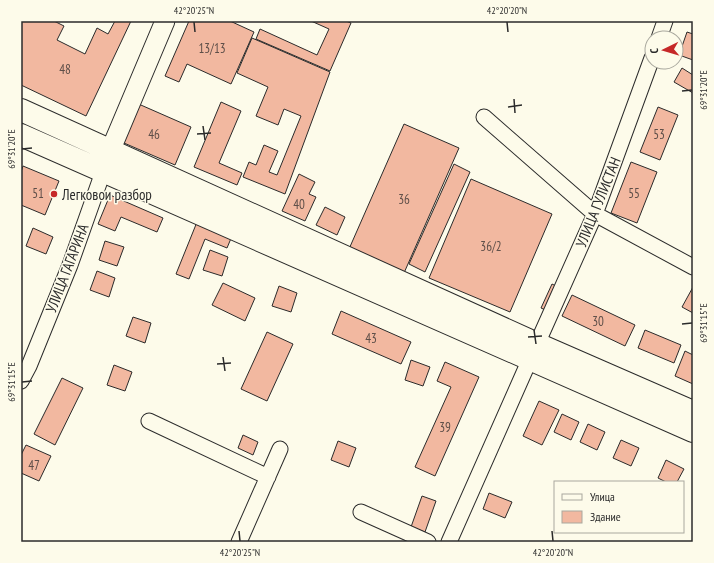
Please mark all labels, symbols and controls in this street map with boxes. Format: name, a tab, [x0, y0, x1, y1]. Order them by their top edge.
text: 42°20'25"N	[174, 4, 214, 17]
text: 42°20'20"N	[487, 4, 527, 17]
north arrow	[644, 30, 684, 70]
house number: 13/13	[198, 40, 226, 57]
text: С	[647, 48, 661, 54]
house number: 48	[59, 61, 71, 78]
text: 69°31'20"E	[697, 70, 710, 110]
house number: 46	[148, 126, 160, 143]
house number: 53	[653, 126, 665, 143]
text: 69°31'20"E	[5, 129, 18, 169]
street label: УЛИЦА ГУЛИСТАН	[571, 154, 625, 250]
house number: 51	[32, 185, 44, 202]
place label: Легковои разбор	[61, 185, 152, 204]
house number: 55	[628, 185, 640, 202]
marker: Легковои разбор	[49, 189, 59, 199]
house number: 36	[398, 191, 410, 208]
house number: 40	[293, 196, 305, 213]
street label: УЛИЦА ГАГАРИНА	[41, 220, 93, 315]
house number: 36/2	[480, 238, 502, 255]
text: 69°31'15"E	[697, 303, 710, 343]
house number: 30	[592, 313, 604, 330]
house number: 43	[365, 330, 377, 347]
text: 69°31'15"E	[5, 362, 18, 402]
house number: 39	[439, 419, 451, 436]
house number: 47	[28, 457, 40, 474]
legend	[554, 481, 684, 533]
text: Улица	[590, 489, 615, 504]
text: Здание	[590, 509, 621, 524]
text: 42°20'25"N	[220, 546, 260, 559]
text: 42°20'20"N	[533, 546, 573, 559]

